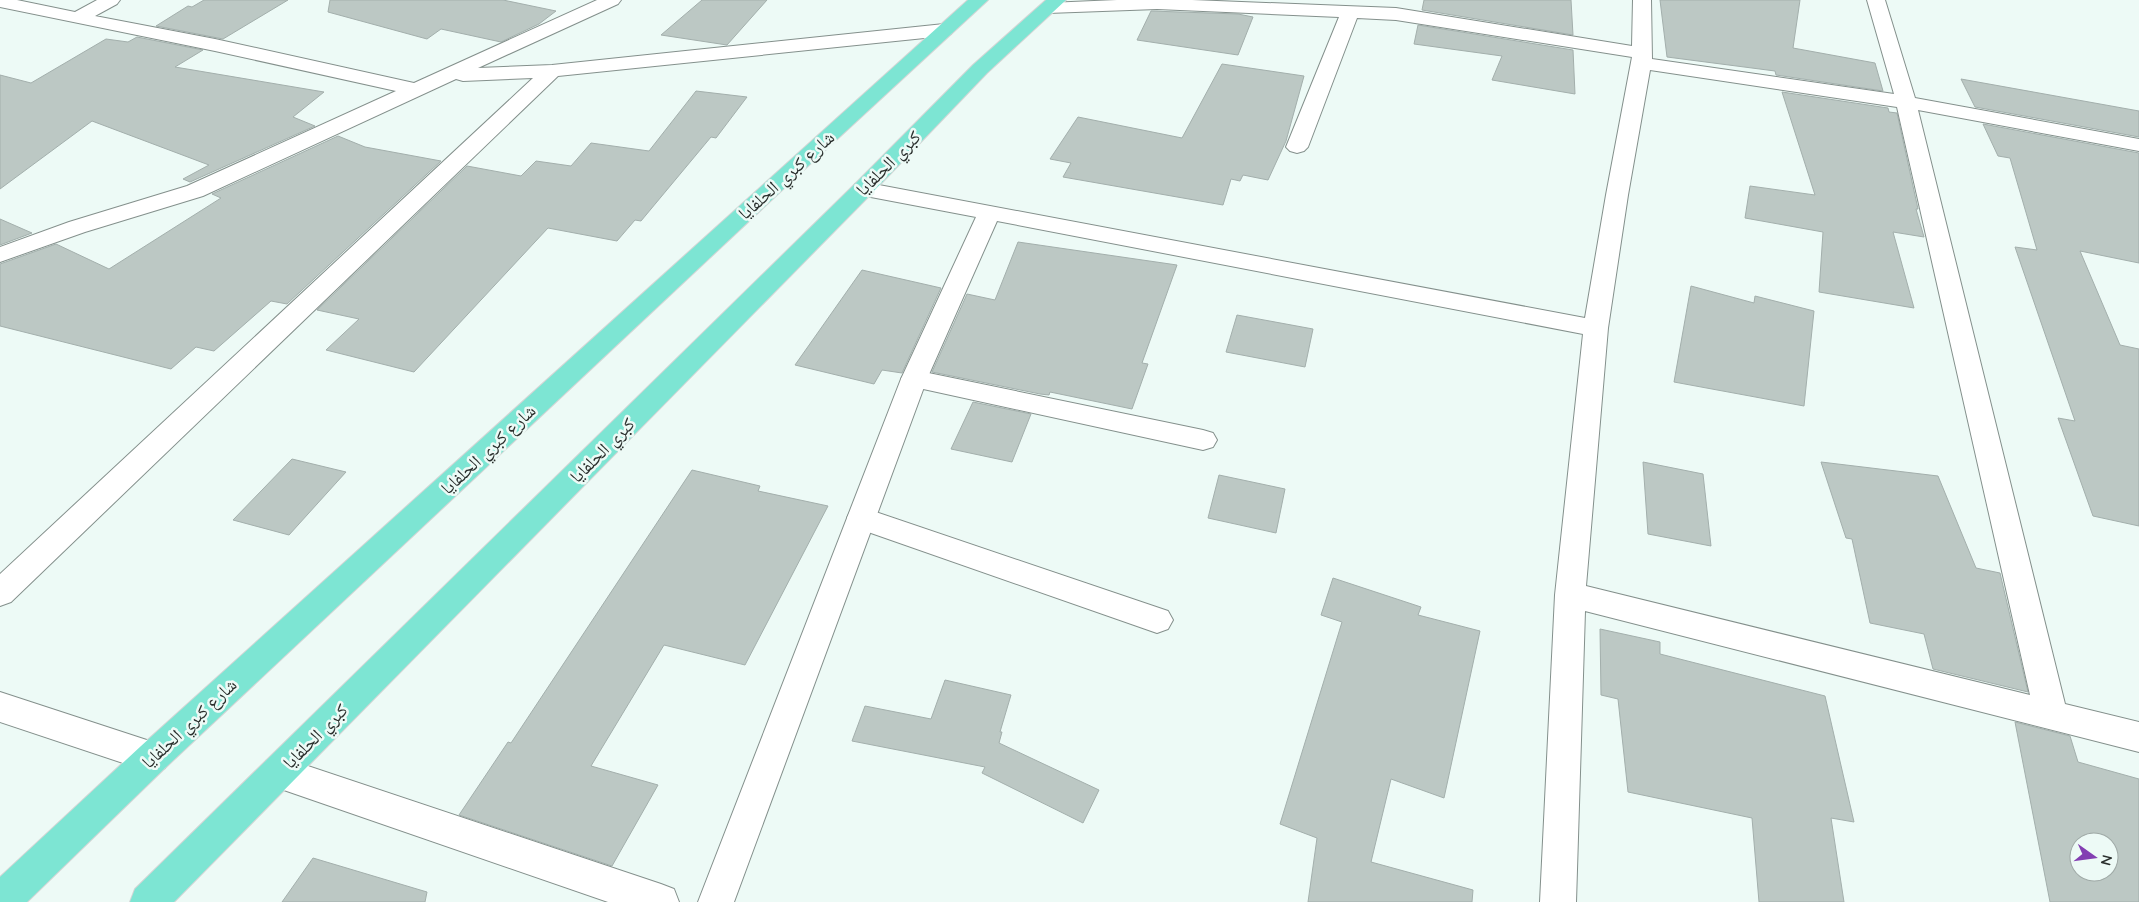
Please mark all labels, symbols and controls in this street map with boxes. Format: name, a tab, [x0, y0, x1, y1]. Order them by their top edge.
street label: كبري الحلفايا	[851, 125, 928, 203]
street label: شارع كبري الحلفايا	[733, 126, 841, 227]
street label: شارع كبري الحلفايا	[436, 399, 543, 502]
street label: كبري الحلفايا	[565, 412, 642, 490]
street label: شارع كبري الحلفايا	[137, 673, 244, 776]
street label: كبري الحلفايا	[278, 698, 355, 776]
north arrow	[2069, 832, 2119, 882]
text: N	[2097, 853, 2117, 867]

